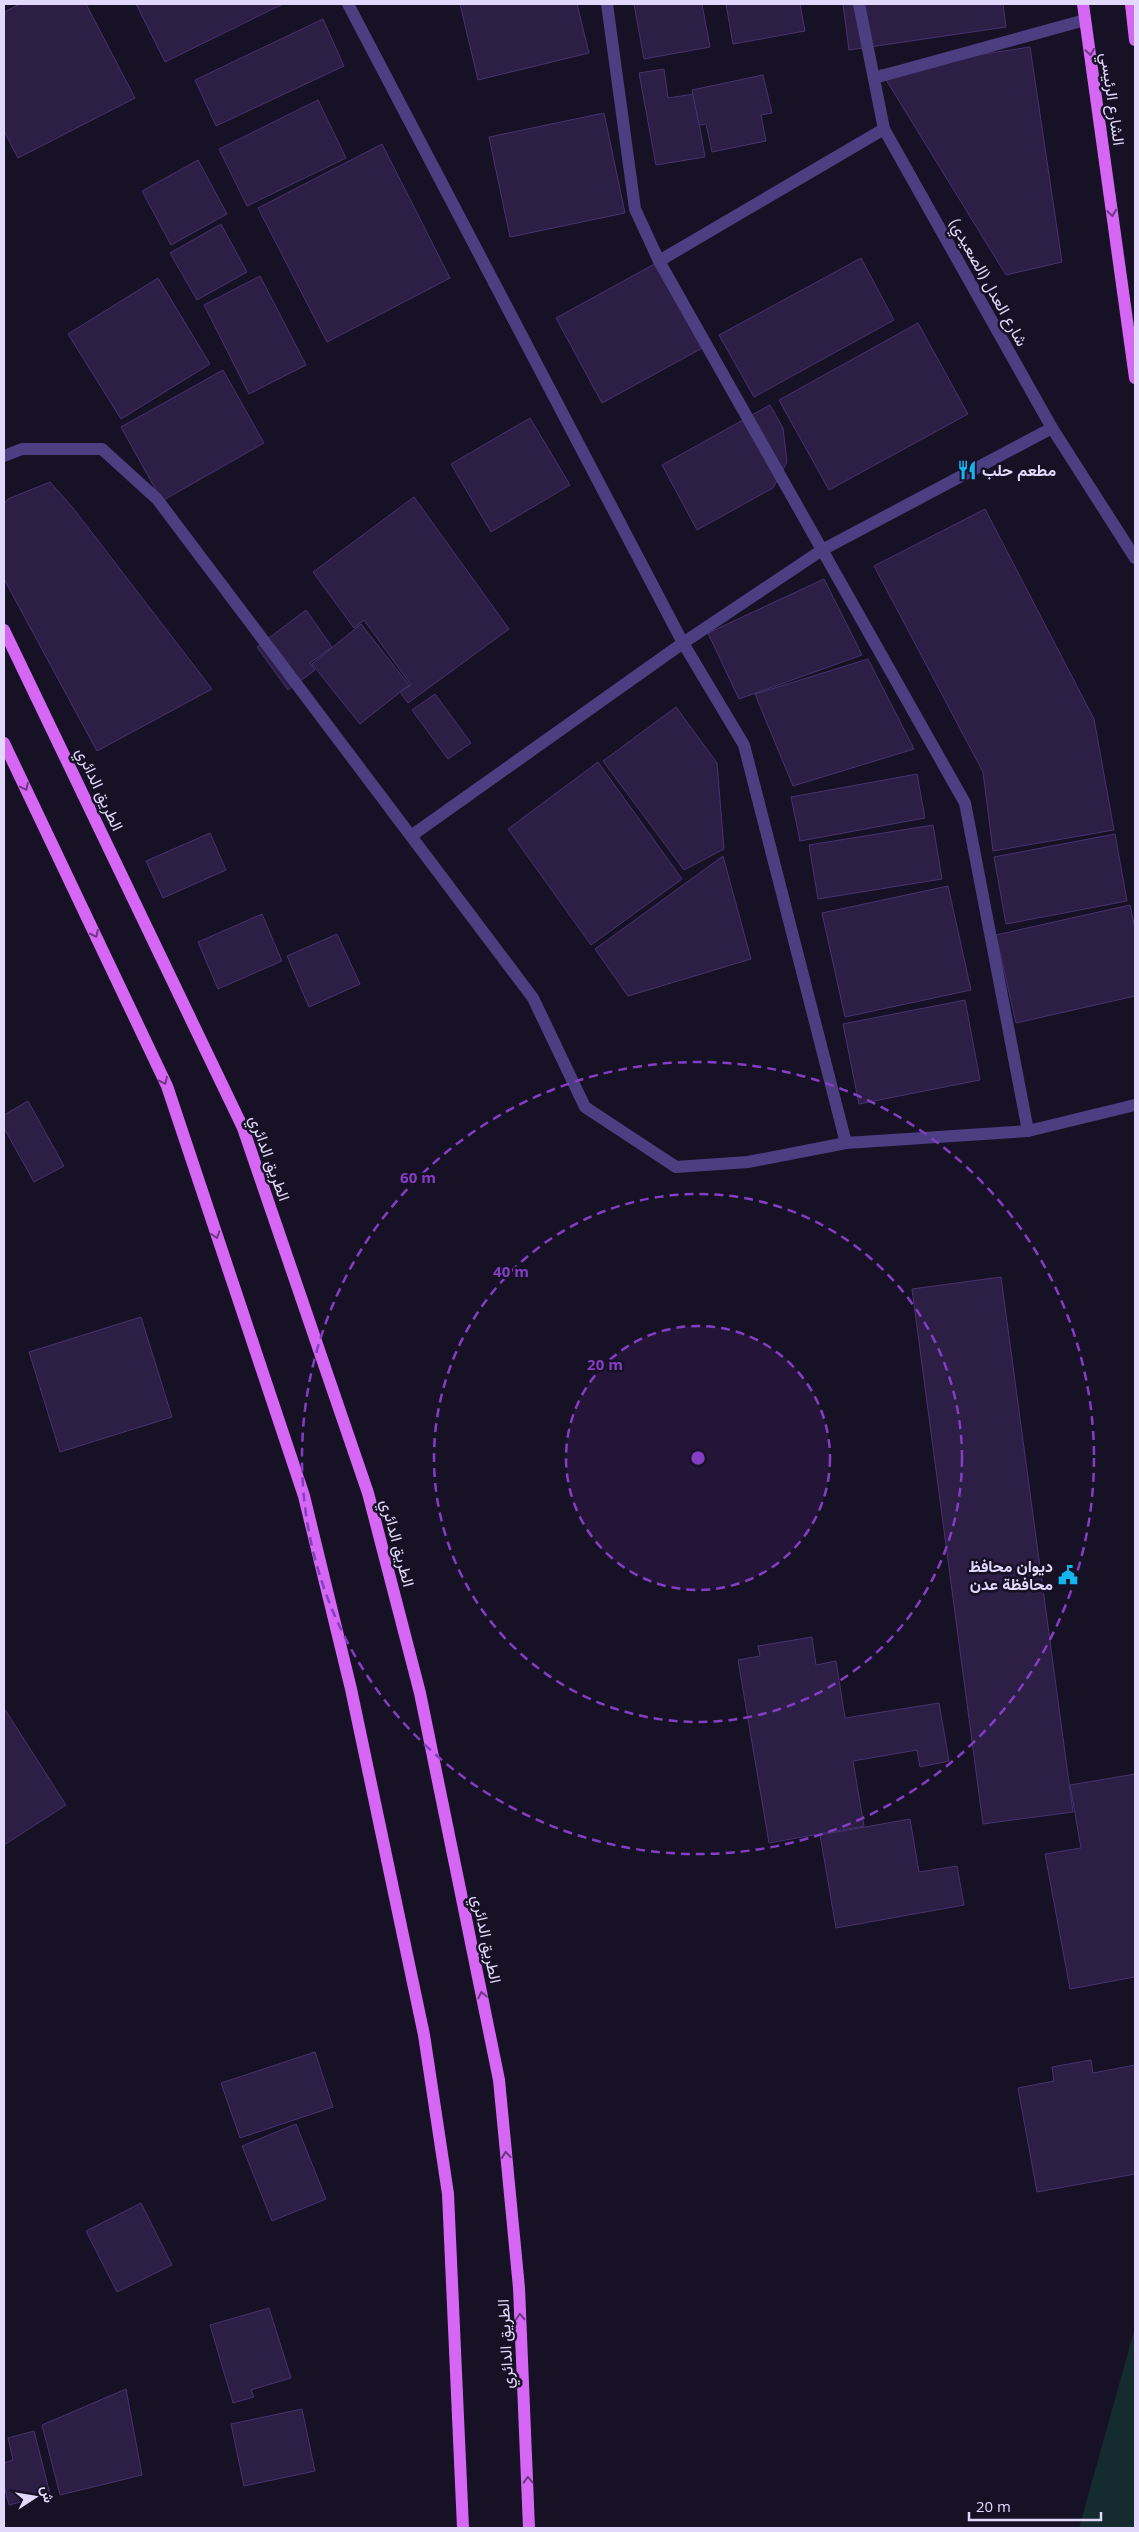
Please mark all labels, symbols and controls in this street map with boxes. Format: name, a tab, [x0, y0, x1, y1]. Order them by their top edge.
one-way arrow	[1084, 48, 1094, 56]
street label: الشارع الرئيسي	[1093, 51, 1130, 147]
one-way arrow	[1106, 209, 1117, 217]
street label: شارع العدل (الصعيدي)	[942, 214, 1033, 351]
restaurant icon: مطعم حلب	[956, 459, 978, 481]
place label: مطعم حلب	[982, 459, 1056, 481]
street label: الطريق الدائري	[68, 744, 129, 836]
one-way arrow	[18, 782, 29, 791]
one-way arrow	[88, 929, 99, 938]
one-way arrow	[158, 1076, 169, 1085]
street label: الطريق الدائري	[242, 1112, 296, 1205]
text: 60 m	[400, 1167, 436, 1187]
one-way arrow	[211, 1230, 221, 1238]
text: 40 m	[493, 1261, 529, 1281]
text: 20 m	[587, 1354, 623, 1374]
centre of rings	[689, 1449, 707, 1467]
street label: الطريق الدائري	[373, 1497, 420, 1590]
place label: ديوان محافظ محافظة عدن	[969, 1555, 1053, 1595]
public building icon: ديوان محافظ محافظة عدن	[1057, 1564, 1079, 1586]
street label: الطريق الدائري	[464, 1893, 507, 1986]
one-way arrow	[477, 1990, 488, 1999]
one-way arrow	[501, 2151, 512, 2159]
street label: الطريق الدائري	[492, 2298, 521, 2389]
one-way arrow	[515, 2313, 526, 2321]
north arrow	[10, 2472, 60, 2522]
one-way arrow	[522, 2475, 533, 2483]
text: ش	[37, 2484, 59, 2505]
scale bar	[969, 2490, 1102, 2522]
text: 20 m	[976, 2496, 1011, 2516]

